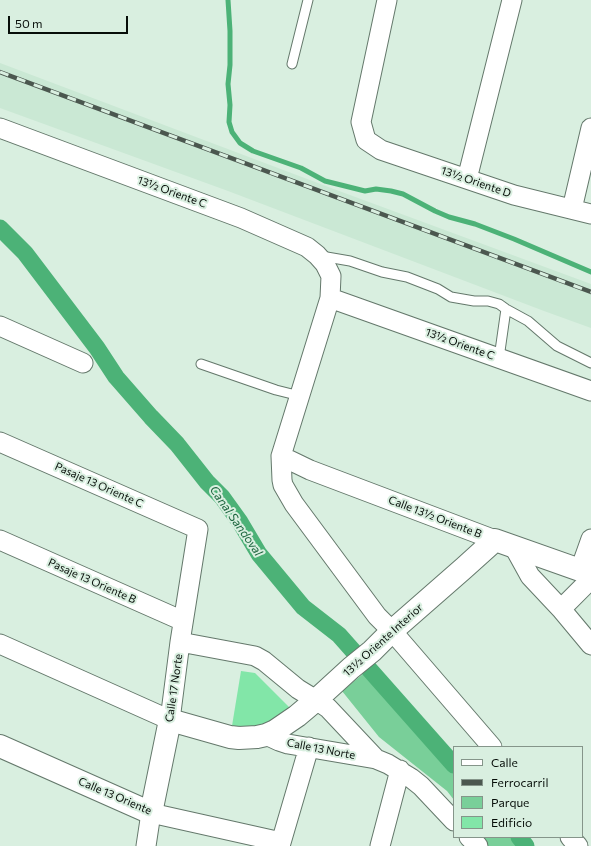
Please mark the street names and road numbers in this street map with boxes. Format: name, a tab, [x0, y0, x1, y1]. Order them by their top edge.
street label: 13½ Oriente D	[439, 164, 513, 200]
street label: 13½ Oriente C	[136, 173, 208, 211]
street label: 13½ Oriente C	[424, 325, 496, 363]
street label: Pasaje 13 Oriente C	[53, 460, 145, 510]
street label: Calle 13½ Oriente B	[387, 493, 483, 541]
street label: Pasaje 13 Oriente B	[46, 556, 138, 606]
street label: 13½ Oriente Interior	[340, 601, 426, 679]
street label: Calle 17 Norte	[163, 653, 185, 723]
street label: Calle 13 Norte	[286, 736, 356, 762]
street label: Calle 13 Oriente	[76, 775, 154, 817]

